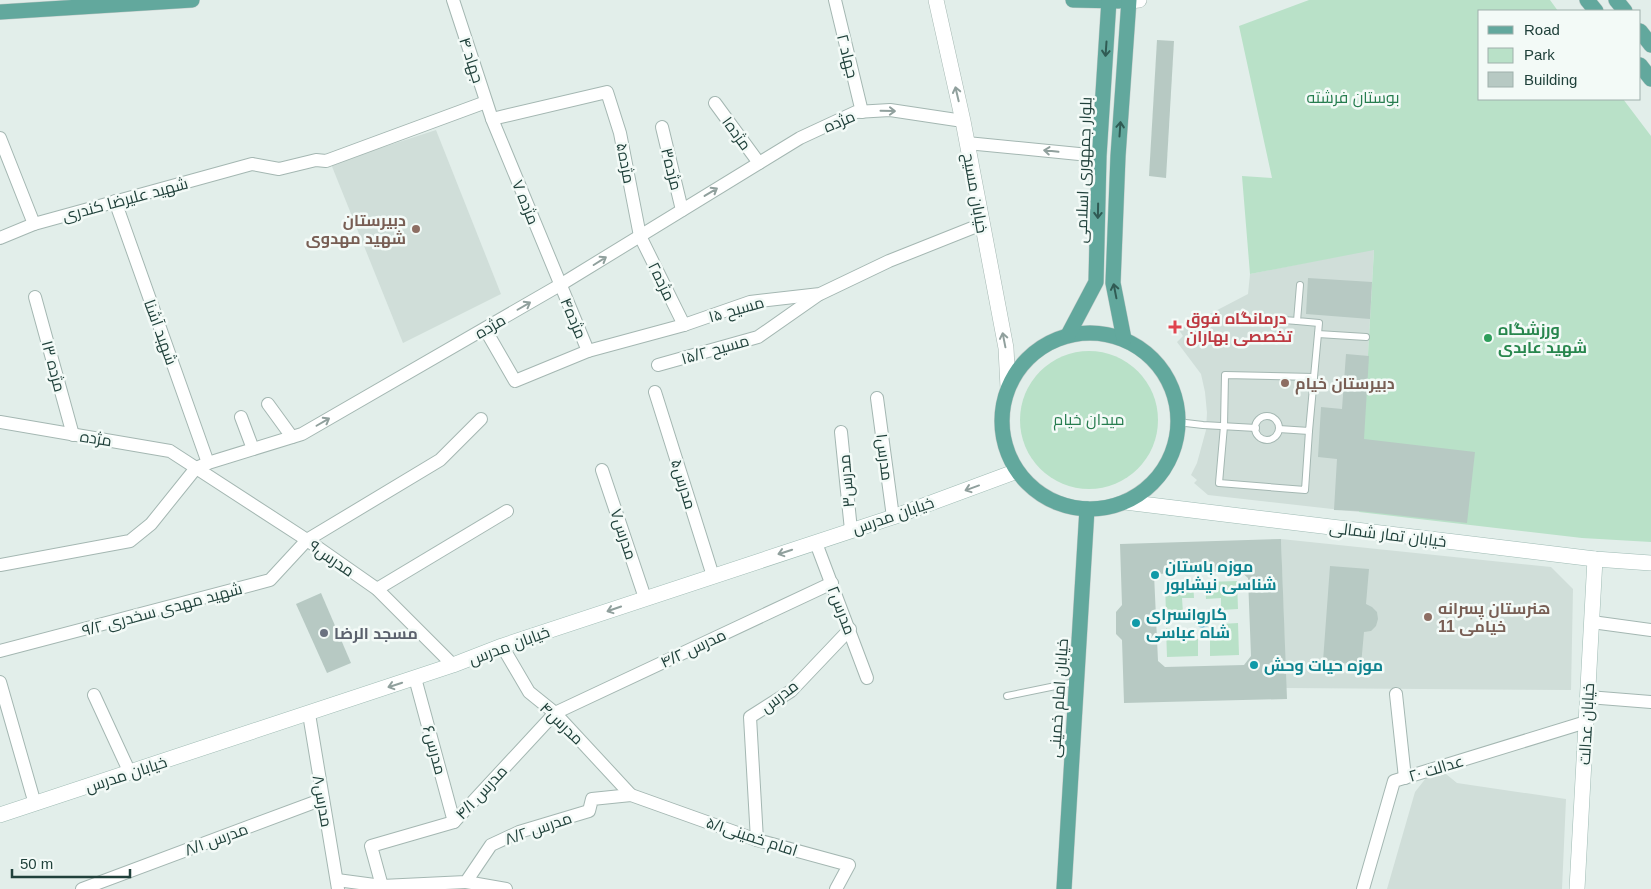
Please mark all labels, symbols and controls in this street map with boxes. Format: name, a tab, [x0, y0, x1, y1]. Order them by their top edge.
legend	[1478, 10, 1641, 100]
text: Road	[1524, 21, 1560, 38]
street label: جهاد ۲	[832, 32, 861, 80]
street label: جهاد ۴	[454, 35, 487, 86]
one-way arrow	[1102, 40, 1111, 56]
text: Park	[1524, 46, 1555, 63]
text: Building	[1524, 71, 1577, 88]
one-way arrow	[952, 87, 961, 103]
park label: بوستان فرشته	[1307, 89, 1399, 108]
street label: بلوار جمهوری اسلامی	[1072, 96, 1097, 244]
one-way arrow	[879, 106, 895, 116]
street label: مژده	[821, 107, 858, 136]
street label: مژده۱	[718, 113, 754, 154]
one-way arrow	[1116, 121, 1125, 137]
street label: مژده۵	[612, 141, 638, 185]
street label: مژده۳	[657, 146, 685, 192]
one-way arrow	[1043, 146, 1059, 156]
street label: خیابان مسیح	[957, 152, 991, 235]
street label: شهید علیرضا کندری	[60, 175, 190, 226]
street label: مژده ۷	[508, 177, 542, 227]
one-way arrow	[704, 187, 718, 197]
one-way arrow	[1093, 202, 1103, 219]
place label: دبیرستان شهید مهدوی	[306, 212, 406, 248]
marker: دبیرستان شهید مهدوی	[410, 223, 422, 235]
one-way arrow	[593, 255, 607, 266]
street label: مژده۲	[644, 259, 678, 304]
one-way arrow	[1110, 284, 1119, 300]
street label: مسیح ۱۵	[706, 293, 767, 328]
street label: مژده۴	[556, 295, 590, 342]
street label: شهبد آشنا	[139, 297, 180, 368]
one-way arrow	[517, 300, 531, 310]
place label: درمانگاه فوق تخصصی بهاران	[1186, 310, 1293, 346]
street label: مژده	[472, 311, 509, 343]
marker: درمانگاه فوق تخصصی بهاران	[1168, 320, 1182, 334]
place label: ورزشگاه شهید عابدی	[1498, 321, 1587, 357]
street label: مسیح ۱۵/۲	[679, 332, 752, 370]
one-way arrow	[999, 332, 1009, 348]
marker: ورزشگاه شهید عابدی	[1482, 332, 1494, 344]
street label: مژده ۱۳	[38, 339, 69, 394]
place label: دبیرستان خیام	[1295, 375, 1395, 395]
marker: دبیرستان خیام	[1279, 377, 1291, 389]
park label: میدان خیام	[1053, 411, 1125, 431]
one-way arrow	[316, 417, 330, 427]
street label: مژده	[79, 428, 113, 450]
street label: مدرس۱	[871, 433, 896, 482]
street label: مدرس۳	[836, 454, 859, 508]
street label: مدرس۵	[666, 457, 699, 512]
one-way arrow	[964, 484, 980, 493]
street label: خیابان مدرس	[850, 494, 937, 539]
street label: مدرس۷	[605, 507, 640, 562]
street label: خیابان تمار شمالی	[1328, 519, 1448, 552]
street label: مدرس۹	[305, 537, 357, 582]
one-way arrow	[777, 548, 793, 558]
place label: موزه باستان شناسی نیشابور	[1164, 558, 1277, 594]
marker: موزه باستان شناسی نیشابور	[1149, 569, 1161, 581]
street label: شهید مهدی سخدری ۹/۲	[80, 580, 245, 641]
street label: مدرس۲	[823, 583, 859, 638]
place label: هنرستان پسرانه خیامی 11	[1438, 600, 1550, 636]
one-way arrow	[607, 605, 623, 614]
place label: کاروانسرای شاه عباسی	[1146, 606, 1230, 642]
marker: هنرستان پسرانه خیامی 11	[1422, 611, 1434, 623]
marker: کاروانسرای شاه عباسی	[1130, 617, 1142, 629]
street label: خیابان مدرس	[466, 623, 553, 670]
place label: مسجد الرضا	[334, 625, 418, 643]
street label: مدرس ۴/۲	[658, 626, 730, 673]
marker: مسجد الرضا	[318, 627, 330, 639]
street label: خیابان امام خمینی	[1046, 638, 1074, 758]
place label: موزه حیات وحش	[1264, 657, 1383, 675]
marker: موزه حیات وحش	[1248, 659, 1260, 671]
street label: مدرس	[757, 677, 803, 718]
one-way arrow	[387, 681, 403, 690]
street label: خیابان عدالت	[1576, 683, 1599, 766]
street label: مدرس۴	[535, 699, 587, 749]
street label: مدرس۶	[418, 724, 449, 777]
street label: عدالت ۲۰	[1407, 752, 1466, 785]
street label: خیابان مدرس	[83, 753, 170, 798]
street label: مدرس ۴/۱	[452, 762, 512, 824]
street label: مدرس۸	[308, 774, 335, 829]
street label: مدرس ۸/۲	[502, 809, 575, 850]
street label: امام خمینی۵/۱	[703, 814, 800, 862]
street label: مدرس ۸/۱	[182, 820, 251, 861]
scale bar	[12, 846, 130, 878]
text: 50 m	[20, 855, 53, 872]

